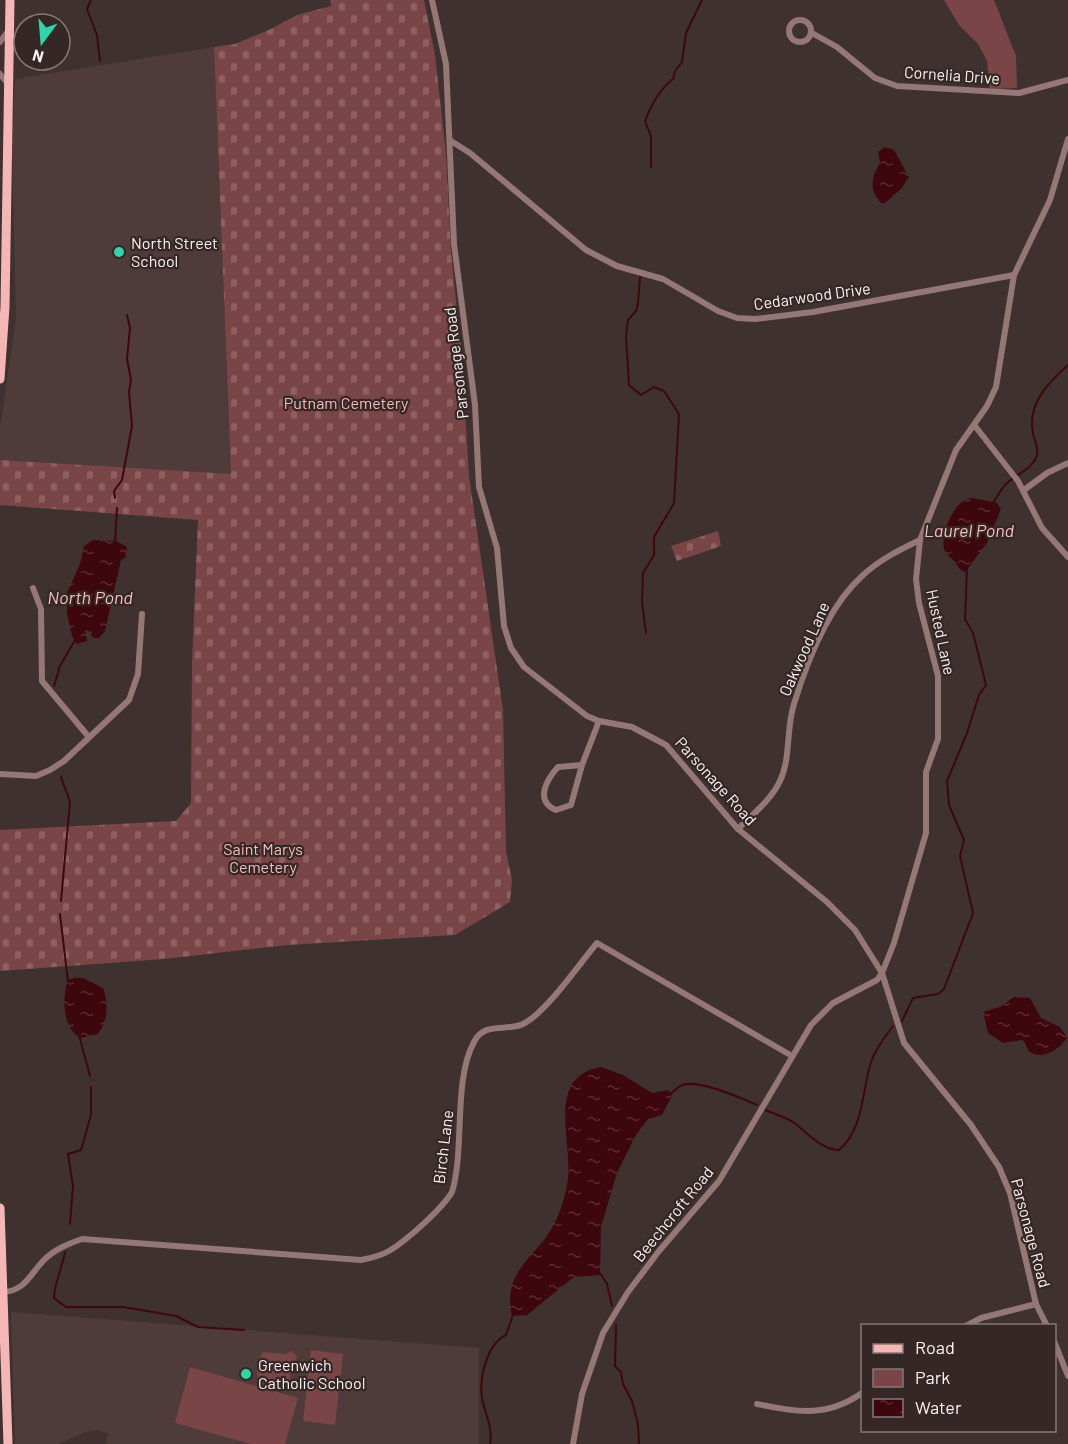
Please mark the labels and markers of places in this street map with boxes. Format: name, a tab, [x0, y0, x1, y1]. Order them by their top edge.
place label: North Street School	[131, 233, 218, 270]
marker: North Street School	[112, 245, 126, 259]
place label: Greenwich Catholic School	[258, 1355, 365, 1392]
marker: Greenwich Catholic School	[239, 1367, 253, 1381]

